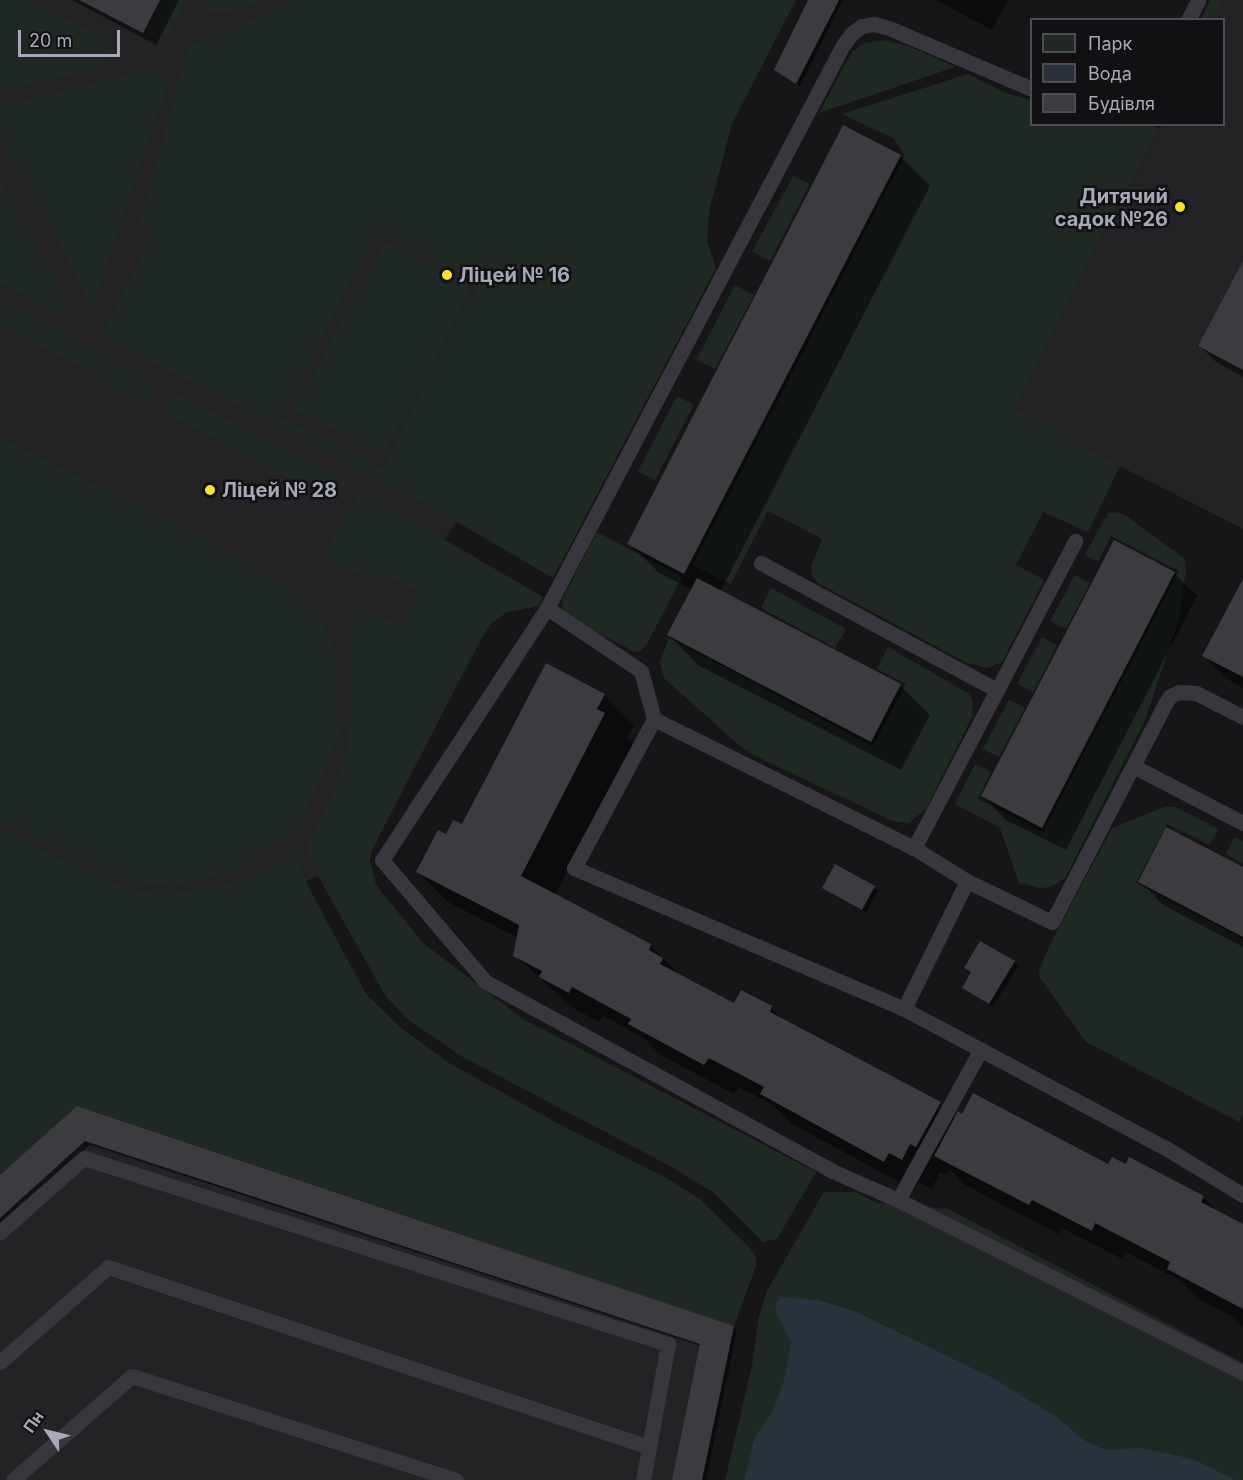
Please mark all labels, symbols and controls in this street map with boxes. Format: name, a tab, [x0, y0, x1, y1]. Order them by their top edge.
scale bar	[21, 18, 123, 56]
legend	[1030, 18, 1225, 126]
text: 20 m	[29, 30, 72, 51]
text: Парк	[1088, 33, 1132, 54]
text: Вода	[1088, 63, 1132, 84]
text: Будівля	[1088, 93, 1155, 114]
place label: Дитячий садок №26	[1055, 184, 1168, 231]
marker: Дитячий садок №26	[1173, 200, 1187, 214]
place label: Ліцей № 16	[459, 263, 570, 287]
marker: Ліцей № 16	[440, 268, 454, 282]
place label: Ліцей № 28	[222, 478, 337, 502]
marker: Ліцей № 28	[203, 483, 217, 497]
north arrow	[18, 1402, 78, 1462]
text: Пн	[19, 1407, 48, 1436]

